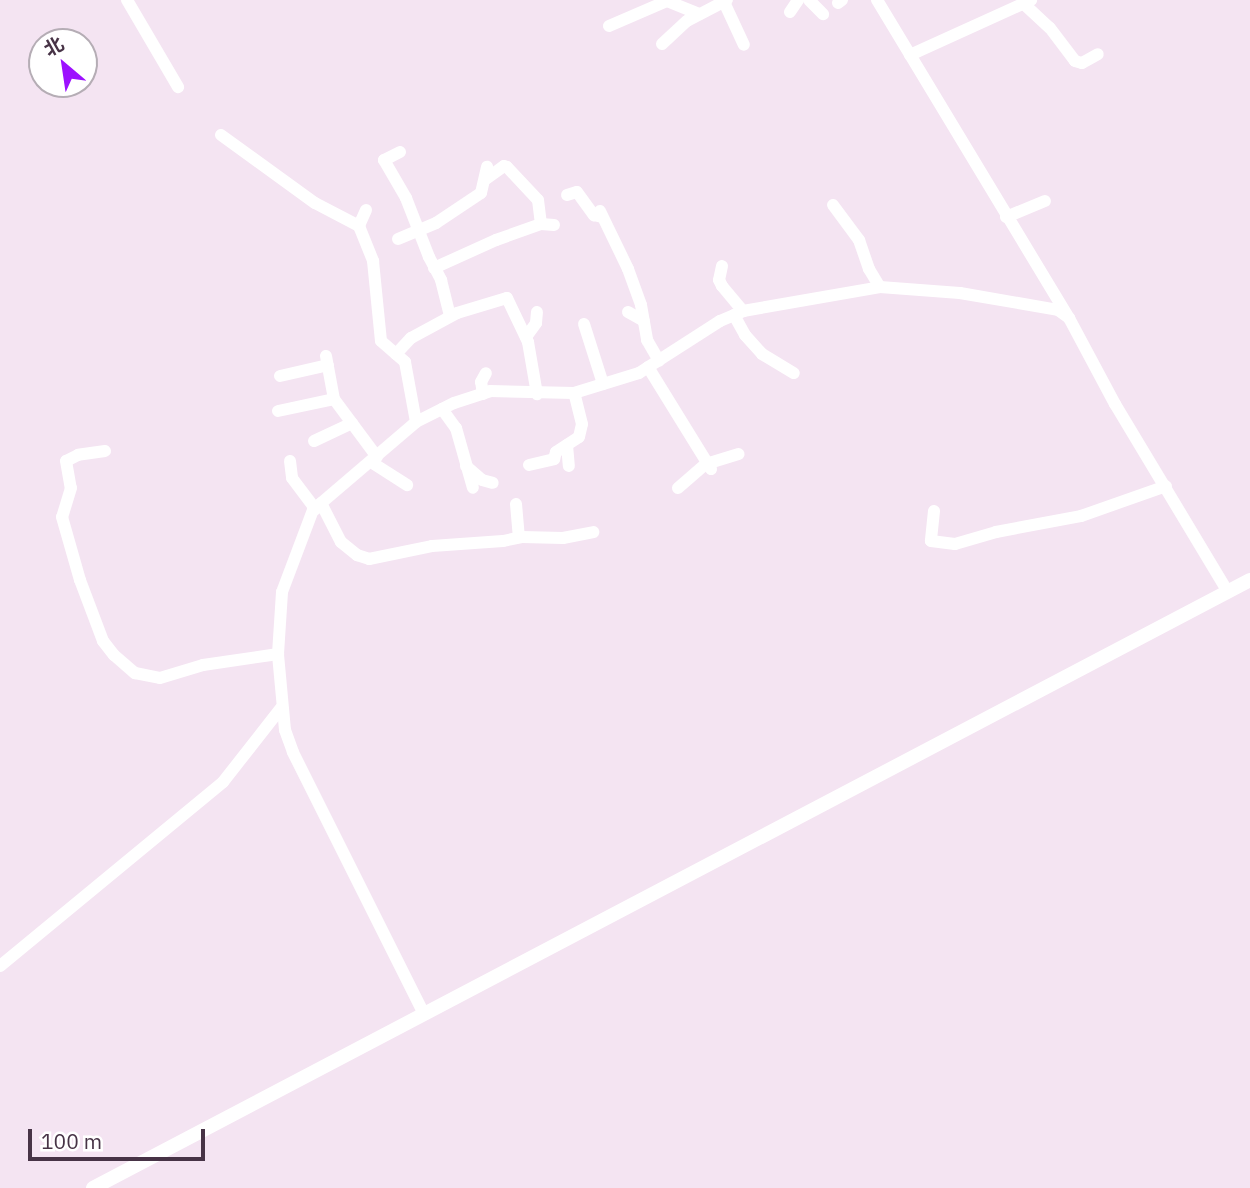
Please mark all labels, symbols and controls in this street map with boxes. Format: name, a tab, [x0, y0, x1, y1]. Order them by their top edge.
north arrow	[28, 28, 98, 98]
text: 北	[40, 31, 68, 61]
scale bar	[32, 1114, 208, 1158]
text: 100 m	[41, 1127, 102, 1155]

